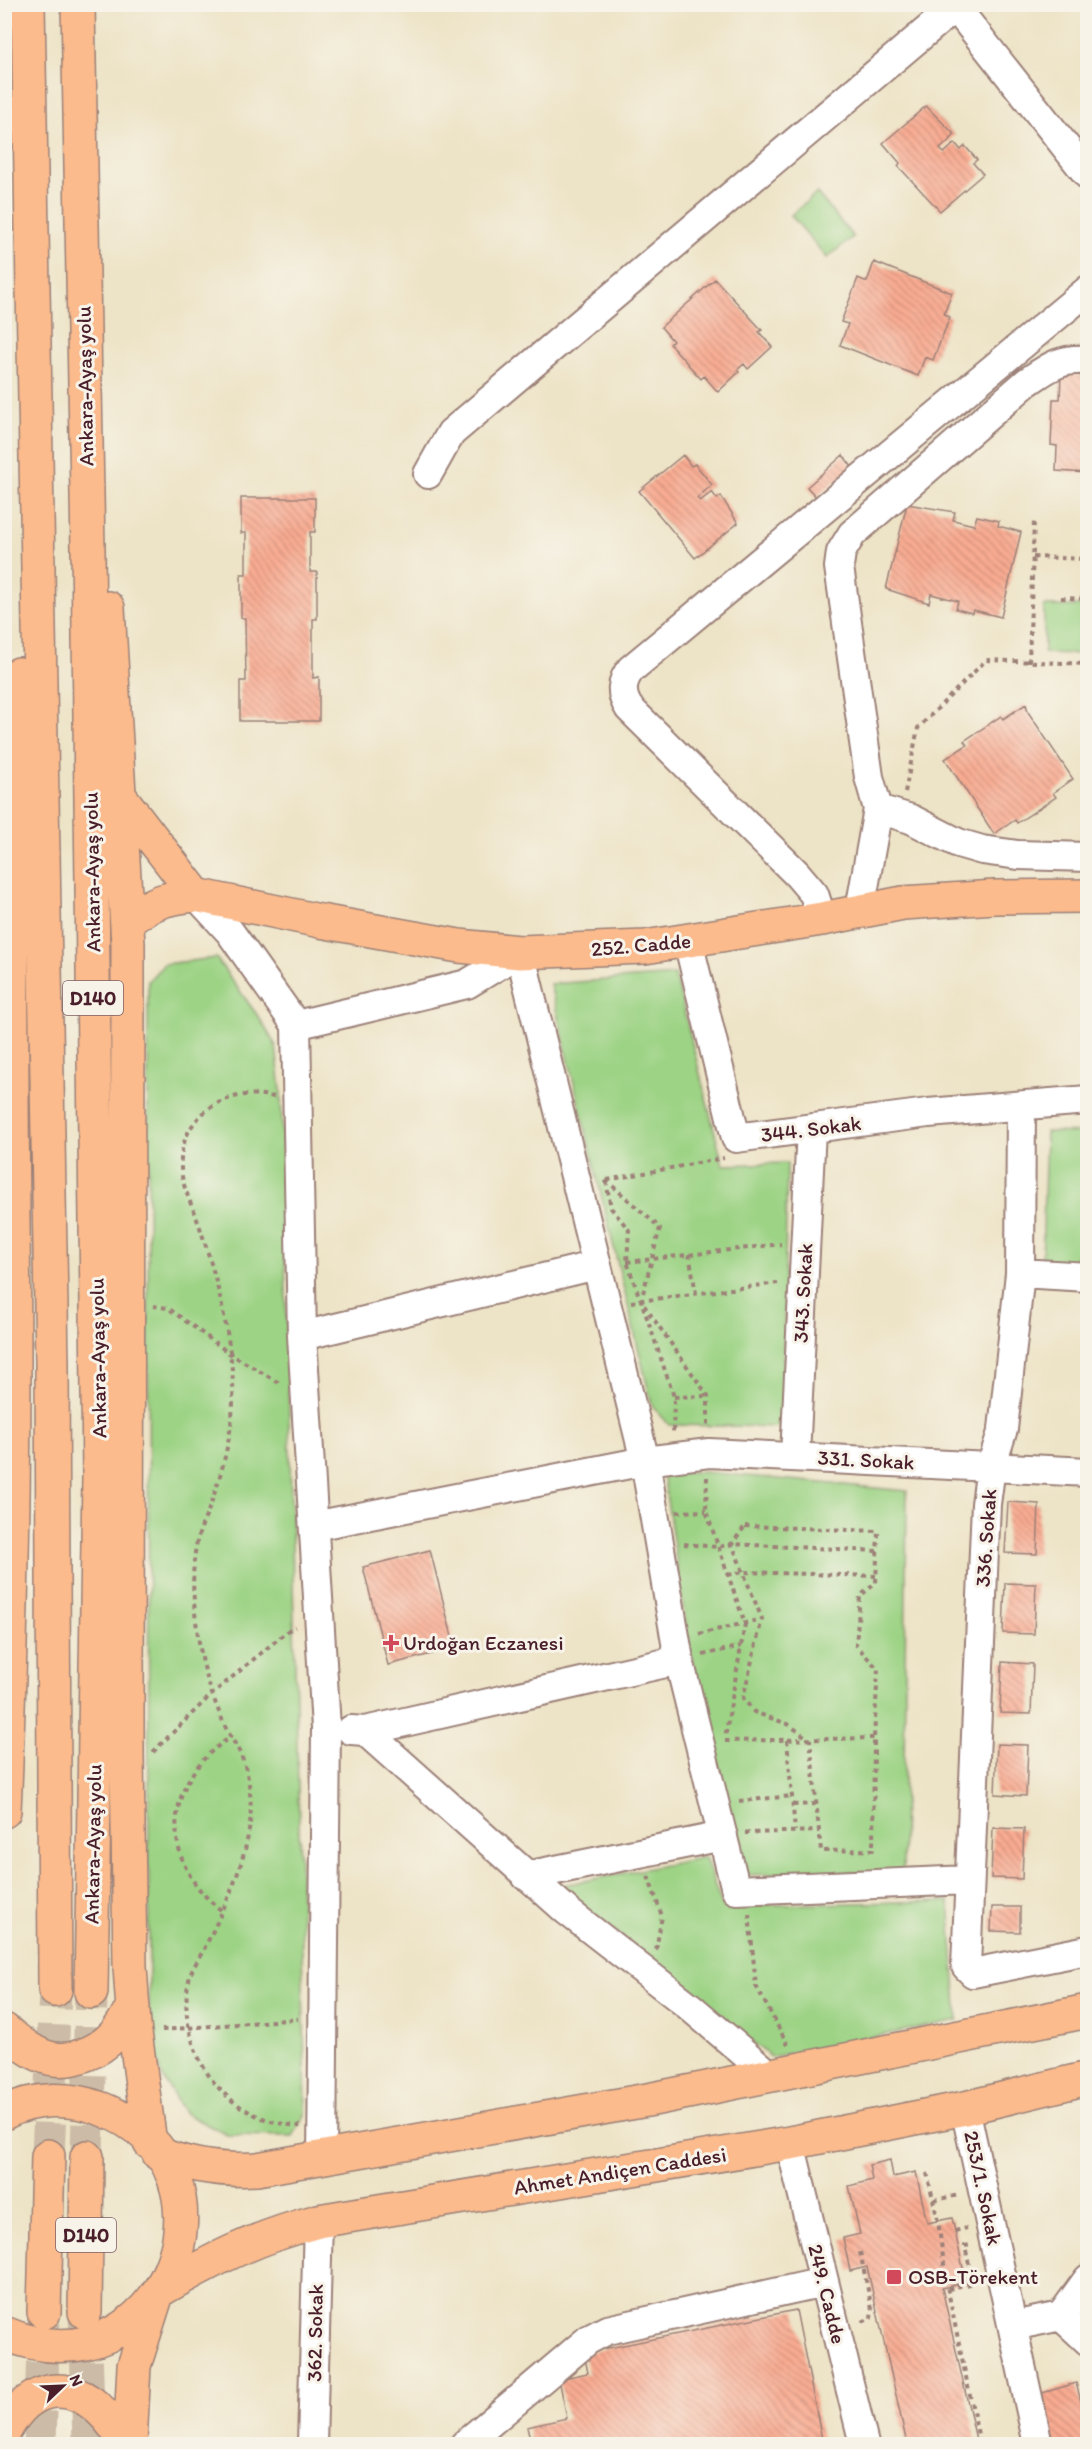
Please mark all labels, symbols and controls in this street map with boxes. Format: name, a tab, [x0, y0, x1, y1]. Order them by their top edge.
street label: Ankara-Ayaş yolu	[71, 306, 98, 466]
street label: Ankara-Ayaş yolu	[78, 792, 105, 952]
street label: 252. Cadde	[590, 928, 692, 961]
road number: D140	[63, 981, 123, 1015]
street label: 344. Sokak	[759, 1110, 863, 1147]
street label: 343. Sokak	[787, 1242, 818, 1343]
street label: Ankara-Ayaş yolu	[84, 1278, 111, 1438]
street label: 331. Sokak	[817, 1444, 915, 1475]
street label: 336. Sokak	[970, 1488, 1001, 1588]
place label: Urdoğan Eczanesi	[403, 1630, 564, 1655]
marker: Urdoğan Eczanesi	[384, 1636, 398, 1650]
street label: Ankara-Ayaş yolu	[79, 1764, 106, 1924]
street label: 253/1. Sokak	[959, 2128, 1008, 2248]
street label: Ahmet Andiçen Caddesi	[512, 2141, 728, 2200]
road number: D140	[56, 2218, 116, 2252]
street label: 249. Cadde	[803, 2241, 852, 2346]
place label: OSB-Törekent	[908, 2264, 1038, 2289]
marker: OSB-Törekent	[885, 2268, 903, 2286]
street label: 362. Sokak	[301, 2284, 328, 2382]
north arrow	[33, 2356, 93, 2416]
text: N	[65, 2372, 87, 2389]

